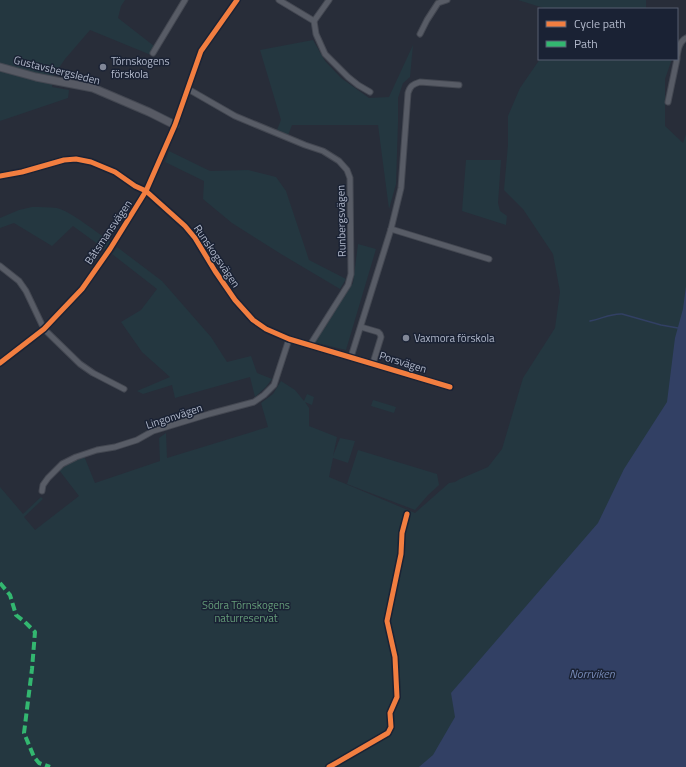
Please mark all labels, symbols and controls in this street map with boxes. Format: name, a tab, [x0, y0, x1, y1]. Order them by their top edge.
legend	[538, 8, 678, 60]
text: Cycle path	[574, 14, 626, 33]
text: Path	[574, 34, 598, 53]
street label: Gustavsbergsleden	[12, 52, 102, 89]
place label: Törnskogens förskola	[111, 53, 170, 82]
marker: Törnskogens förskola	[98, 62, 108, 72]
street label: Runbergsvägen	[332, 185, 350, 257]
street label: Båtsmansvägen	[80, 196, 136, 267]
street label: Runskogsvägen	[190, 221, 244, 291]
place label: Vaxmora förskola	[414, 330, 495, 346]
marker: Vaxmora förskola	[401, 333, 411, 343]
street label: Porsvägen	[377, 347, 429, 377]
street label: Lingonvägen	[144, 399, 204, 433]
park label: Södra Törnskogens naturreservat	[202, 597, 290, 626]
water label: Norrviken	[569, 664, 616, 683]

